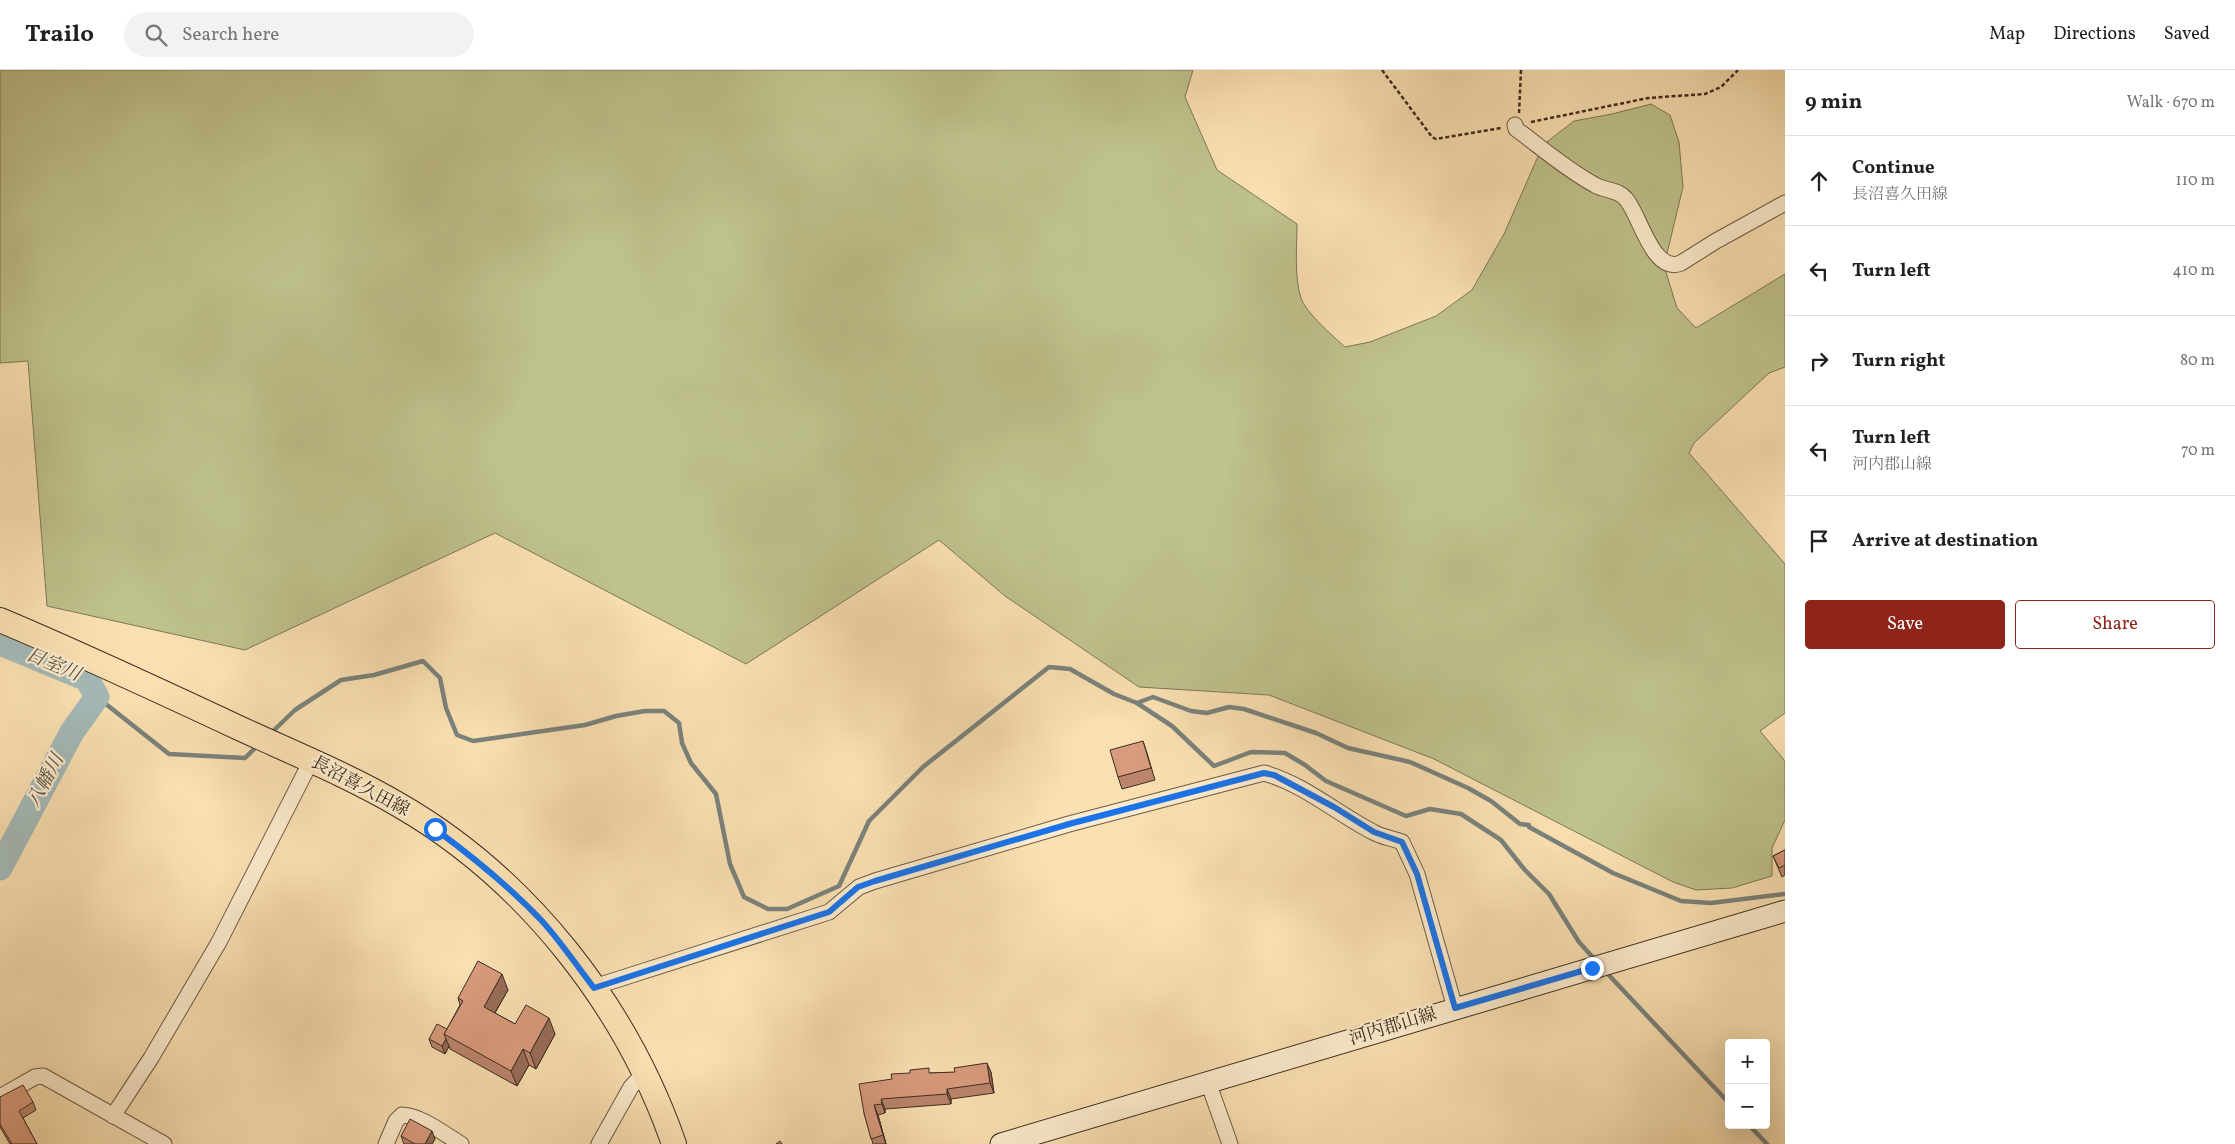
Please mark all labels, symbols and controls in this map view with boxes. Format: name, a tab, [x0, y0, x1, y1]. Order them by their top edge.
search box	[124, 12, 474, 57]
text: Trailo	[25, 18, 94, 52]
icon: search	[142, 21, 170, 49]
text: Search here	[182, 22, 279, 48]
text: Map	[1989, 22, 2025, 47]
text: Directions	[2053, 22, 2136, 47]
text: Saved	[2164, 22, 2210, 47]
text: 9 min	[1805, 88, 1862, 117]
text: Walk · 670 m	[2127, 92, 2215, 114]
text: Continue	[1852, 155, 1935, 181]
icon: ahead	[1805, 167, 1833, 195]
text: 110 m	[2176, 170, 2215, 192]
text: 長沼喜久田線	[1852, 184, 1948, 206]
icon: left	[1805, 257, 1833, 285]
text: Turn left	[1852, 258, 1931, 284]
text: 410 m	[2172, 260, 2215, 282]
icon: right	[1805, 347, 1833, 375]
text: Turn right	[1852, 348, 1945, 374]
text: 80 m	[2180, 350, 2215, 372]
text: Turn left	[1852, 425, 1931, 451]
icon: left	[1805, 437, 1833, 465]
text: 70 m	[2181, 440, 2215, 462]
text: 河内郡山線	[1852, 454, 1932, 476]
icon: arrive	[1805, 527, 1833, 555]
text: Arrive at destination	[1852, 528, 2038, 554]
button: Save	[1805, 600, 2005, 649]
button: Share	[2015, 600, 2215, 649]
water label: 日室川	[22, 642, 86, 689]
water label: 八幡川	[21, 748, 72, 812]
street label: 長沼喜久田線	[306, 751, 414, 823]
route start	[424, 818, 447, 841]
route end	[1581, 957, 1604, 980]
street label: 河内郡山線	[1346, 1002, 1440, 1052]
map controls	[1725, 1039, 1770, 1129]
button: +	[1725, 1039, 1770, 1084]
button: −	[1725, 1084, 1770, 1129]

